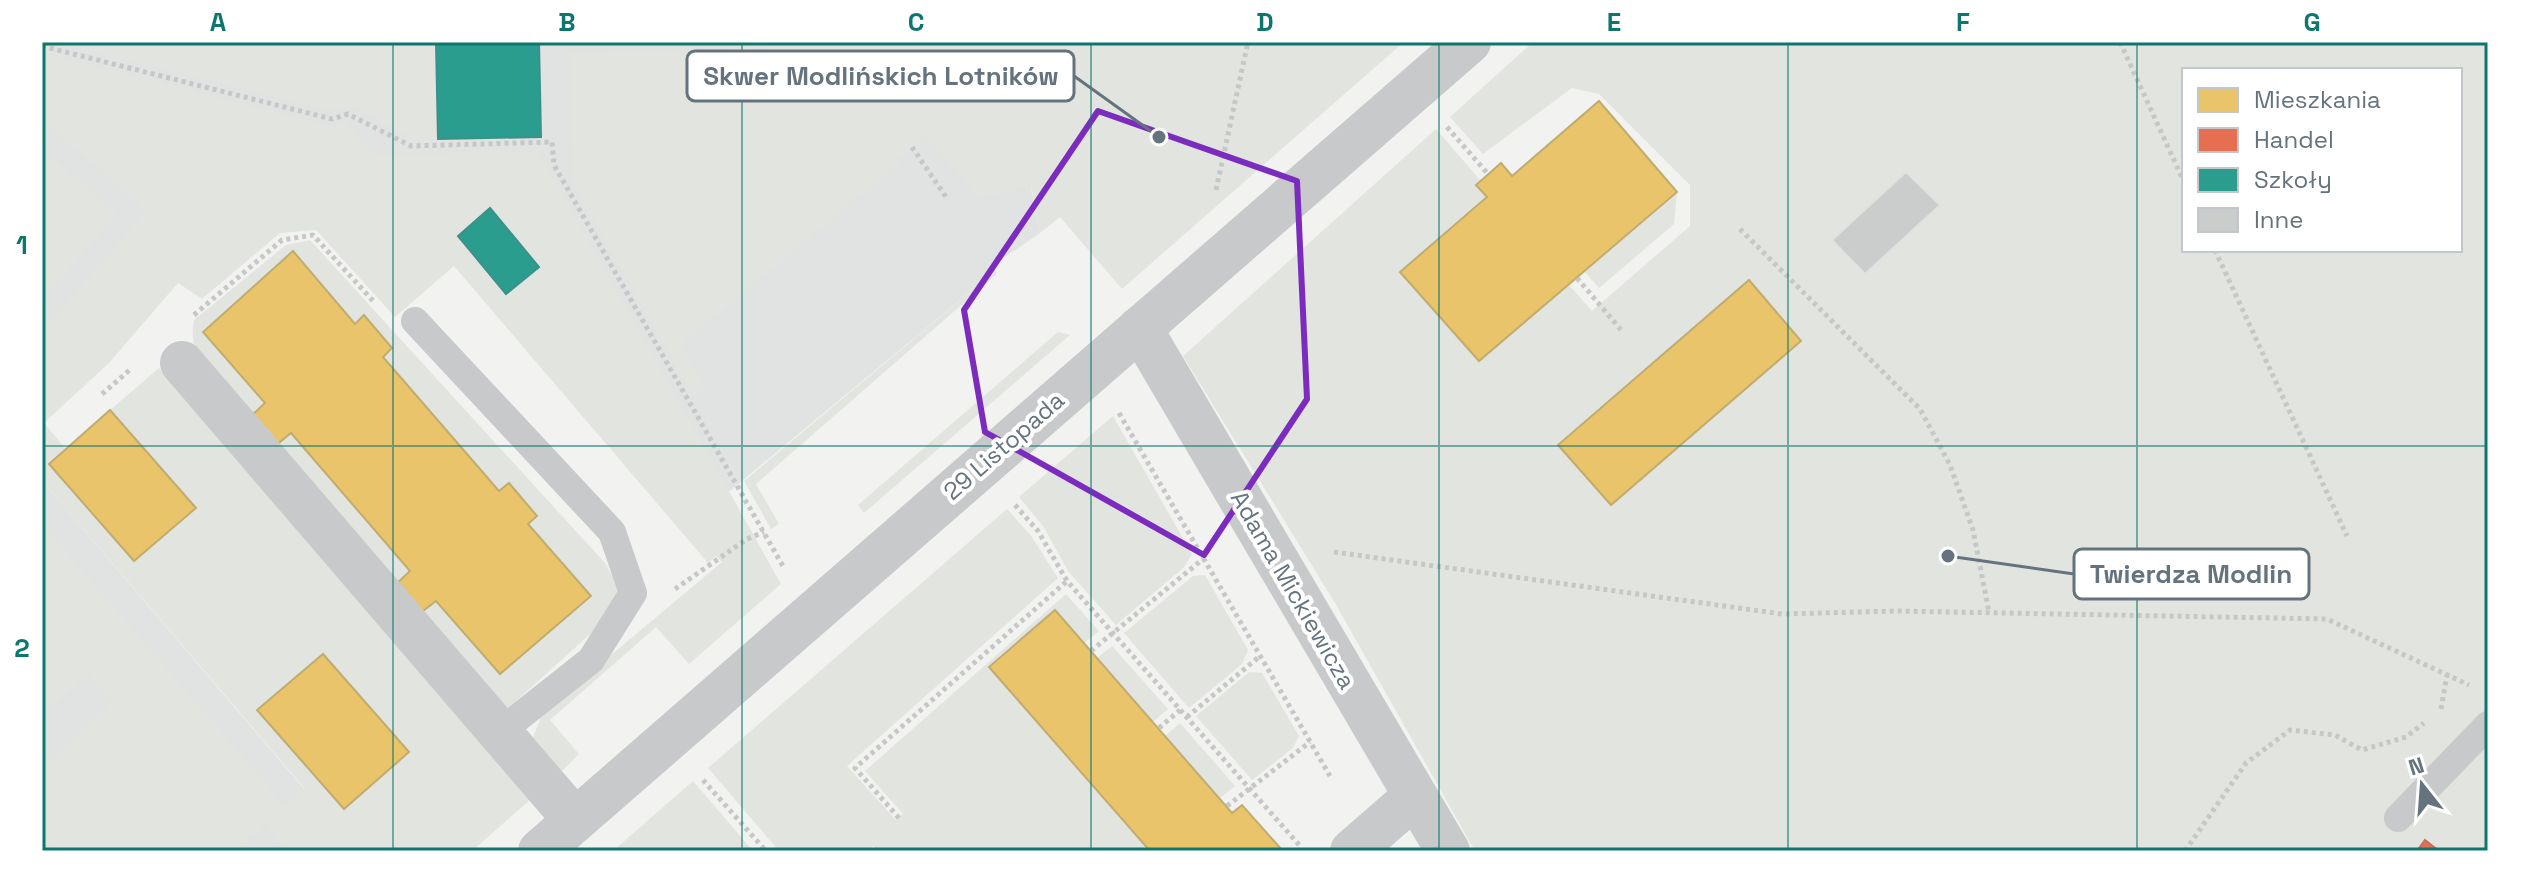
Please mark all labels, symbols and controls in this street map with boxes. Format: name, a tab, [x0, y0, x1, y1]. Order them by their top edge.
text: A	[210, 5, 227, 39]
text: B	[558, 5, 576, 39]
text: C	[908, 5, 924, 39]
text: D	[1256, 5, 1274, 39]
text: E	[1607, 5, 1621, 39]
text: F	[1956, 5, 1970, 39]
text: G	[2303, 5, 2321, 39]
callout: Skwer Modlińskich Lotników	[687, 51, 1074, 101]
text: Skwer Modlińskich Lotników	[703, 59, 1059, 93]
legend	[2182, 68, 2462, 252]
text: Mieszkania	[2254, 84, 2381, 115]
text: Handel	[2254, 124, 2334, 155]
text: Szkoły	[2254, 164, 2332, 195]
text: Inne	[2254, 204, 2304, 235]
text: 1	[16, 228, 28, 262]
street label: 29 Listopada	[937, 385, 1071, 507]
street label: Adama Mickiewicza	[1224, 485, 1363, 695]
callout: Twierdza Modlin	[2074, 549, 2309, 599]
text: Twierdza Modlin	[2090, 557, 2292, 591]
text: 2	[14, 631, 30, 665]
north arrow	[2382, 745, 2462, 825]
text: N	[2405, 750, 2427, 781]

